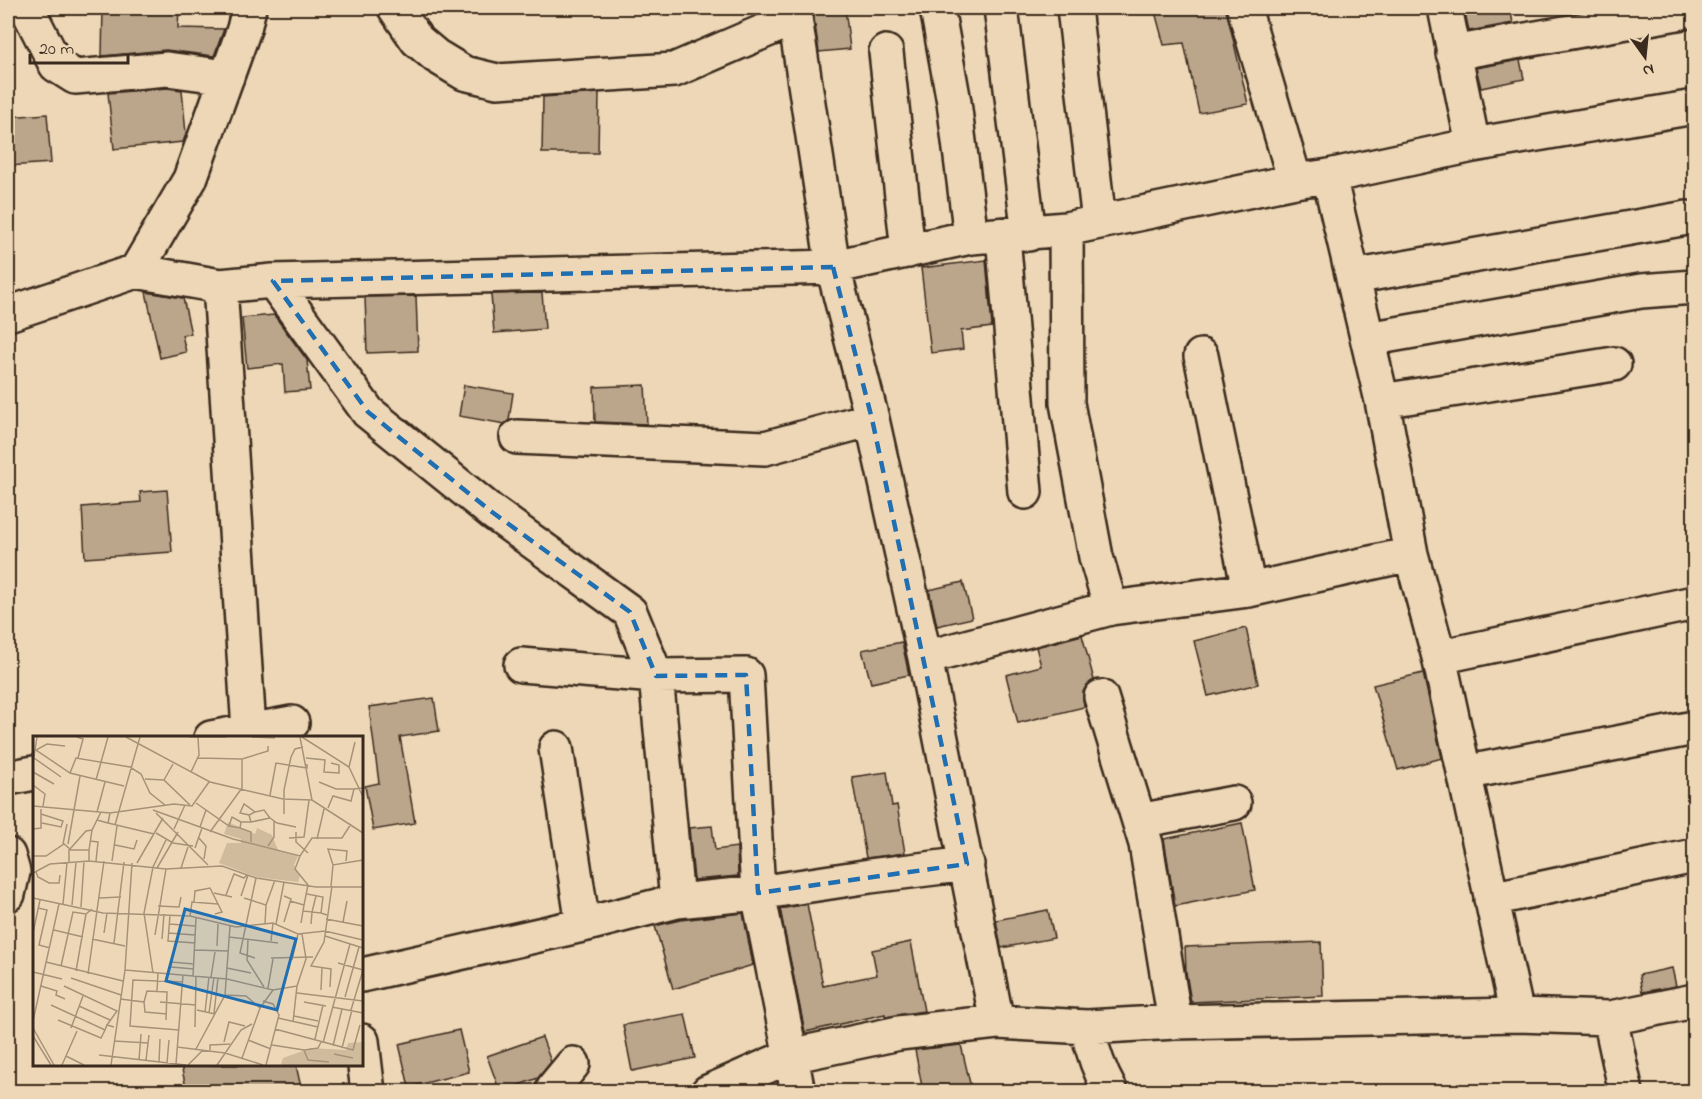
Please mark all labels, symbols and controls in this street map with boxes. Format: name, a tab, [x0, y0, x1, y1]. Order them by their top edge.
scale bar	[30, 27, 128, 65]
north arrow	[1615, 27, 1675, 87]
text: 20 m	[39, 37, 74, 63]
text: N	[1640, 57, 1657, 83]
inset map	[33, 736, 363, 1066]

